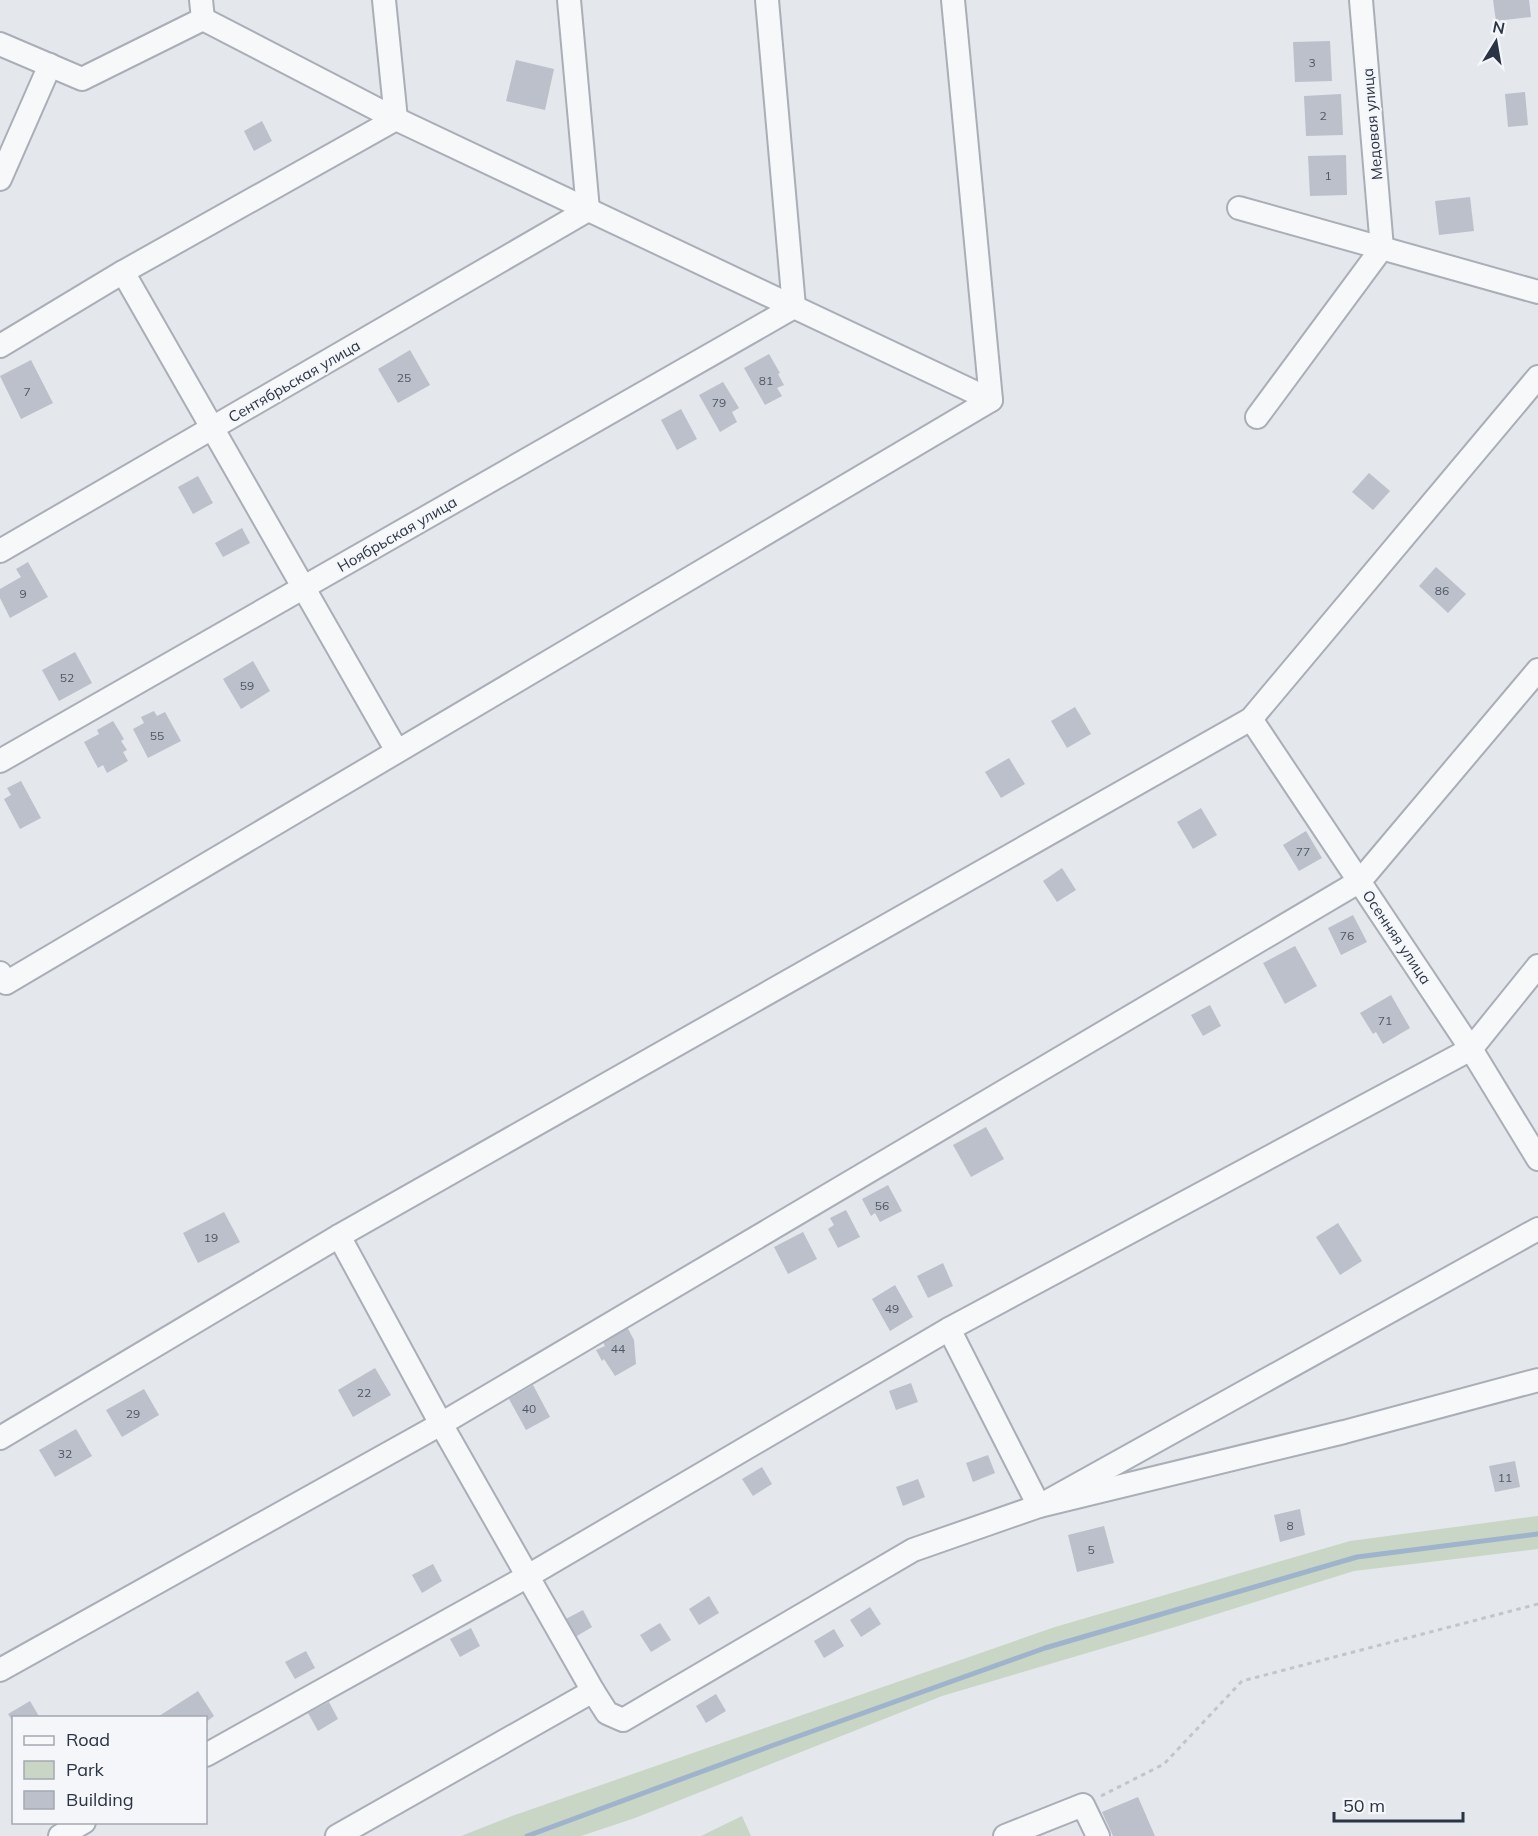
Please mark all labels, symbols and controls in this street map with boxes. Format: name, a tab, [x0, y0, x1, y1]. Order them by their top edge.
north arrow	[1466, 12, 1526, 72]
text: N	[1491, 16, 1507, 38]
house number: 3	[1308, 55, 1316, 70]
street label: Медовая улица	[1358, 67, 1386, 181]
house number: 2	[1319, 108, 1327, 123]
house number: 1	[1324, 168, 1332, 183]
street label: Сентябрьская улица	[225, 335, 363, 427]
house number: 25	[397, 370, 411, 385]
house number: 81	[759, 373, 773, 388]
house number: 7	[23, 384, 31, 399]
house number: 79	[712, 395, 726, 410]
street label: Ноябрьская улица	[334, 492, 460, 576]
house number: 86	[1435, 583, 1449, 598]
house number: 9	[19, 586, 27, 601]
house number: 52	[60, 670, 74, 685]
house number: 59	[240, 678, 254, 693]
house number: 55	[150, 728, 164, 743]
house number: 77	[1296, 844, 1310, 859]
street label: Осенняя улица	[1359, 886, 1435, 988]
house number: 76	[1340, 928, 1354, 943]
house number: 71	[1378, 1013, 1392, 1028]
house number: 56	[875, 1198, 889, 1213]
house number: 19	[204, 1230, 218, 1245]
house number: 49	[885, 1301, 899, 1316]
house number: 44	[611, 1341, 625, 1356]
house number: 22	[357, 1385, 371, 1400]
house number: 40	[522, 1401, 536, 1416]
house number: 29	[126, 1406, 140, 1421]
house number: 32	[58, 1446, 72, 1461]
house number: 11	[1498, 1470, 1512, 1485]
house number: 8	[1286, 1518, 1294, 1533]
house number: 5	[1087, 1542, 1095, 1557]
legend	[12, 1716, 207, 1824]
text: Road	[66, 1728, 110, 1751]
text: Park	[66, 1758, 105, 1781]
scale bar	[1334, 1785, 1463, 1823]
text: Building	[66, 1788, 134, 1811]
text: 50 m	[1343, 1794, 1385, 1817]

